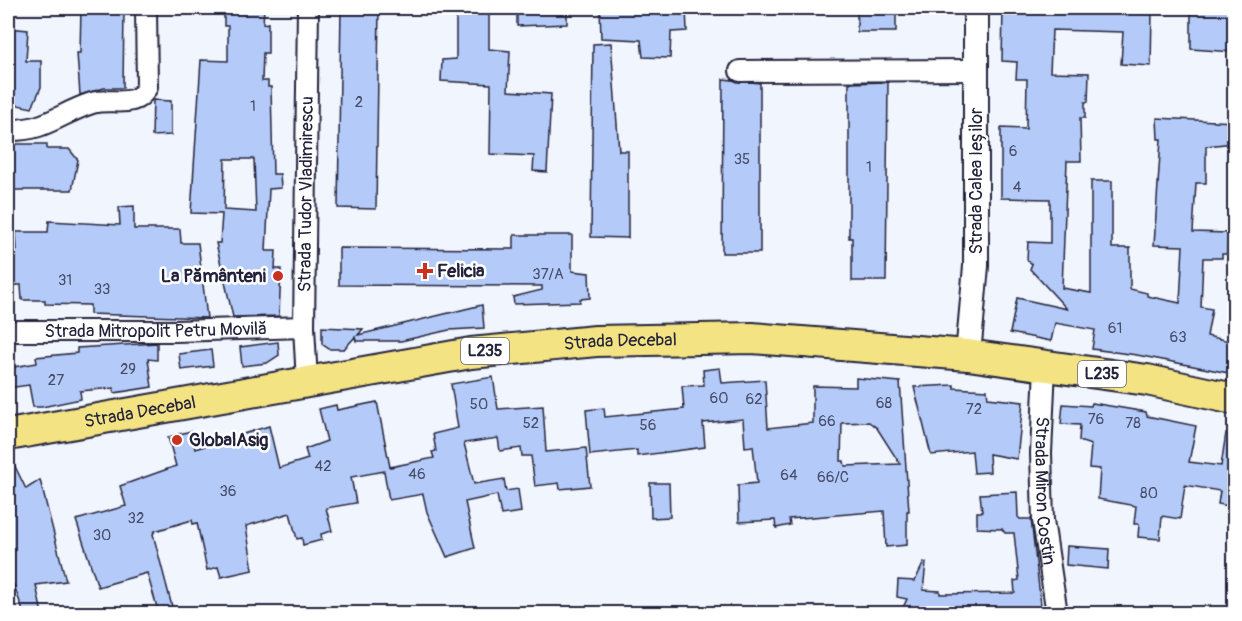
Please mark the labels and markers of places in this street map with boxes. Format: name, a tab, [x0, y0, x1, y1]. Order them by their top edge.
place label: Felicia	[437, 260, 485, 283]
marker: Felicia	[418, 264, 432, 278]
place label: La Pământeni	[161, 265, 266, 288]
marker: La Pământeni	[271, 269, 285, 283]
place label: GlobalAsig	[189, 429, 268, 452]
marker: GlobalAsig	[170, 433, 184, 447]

